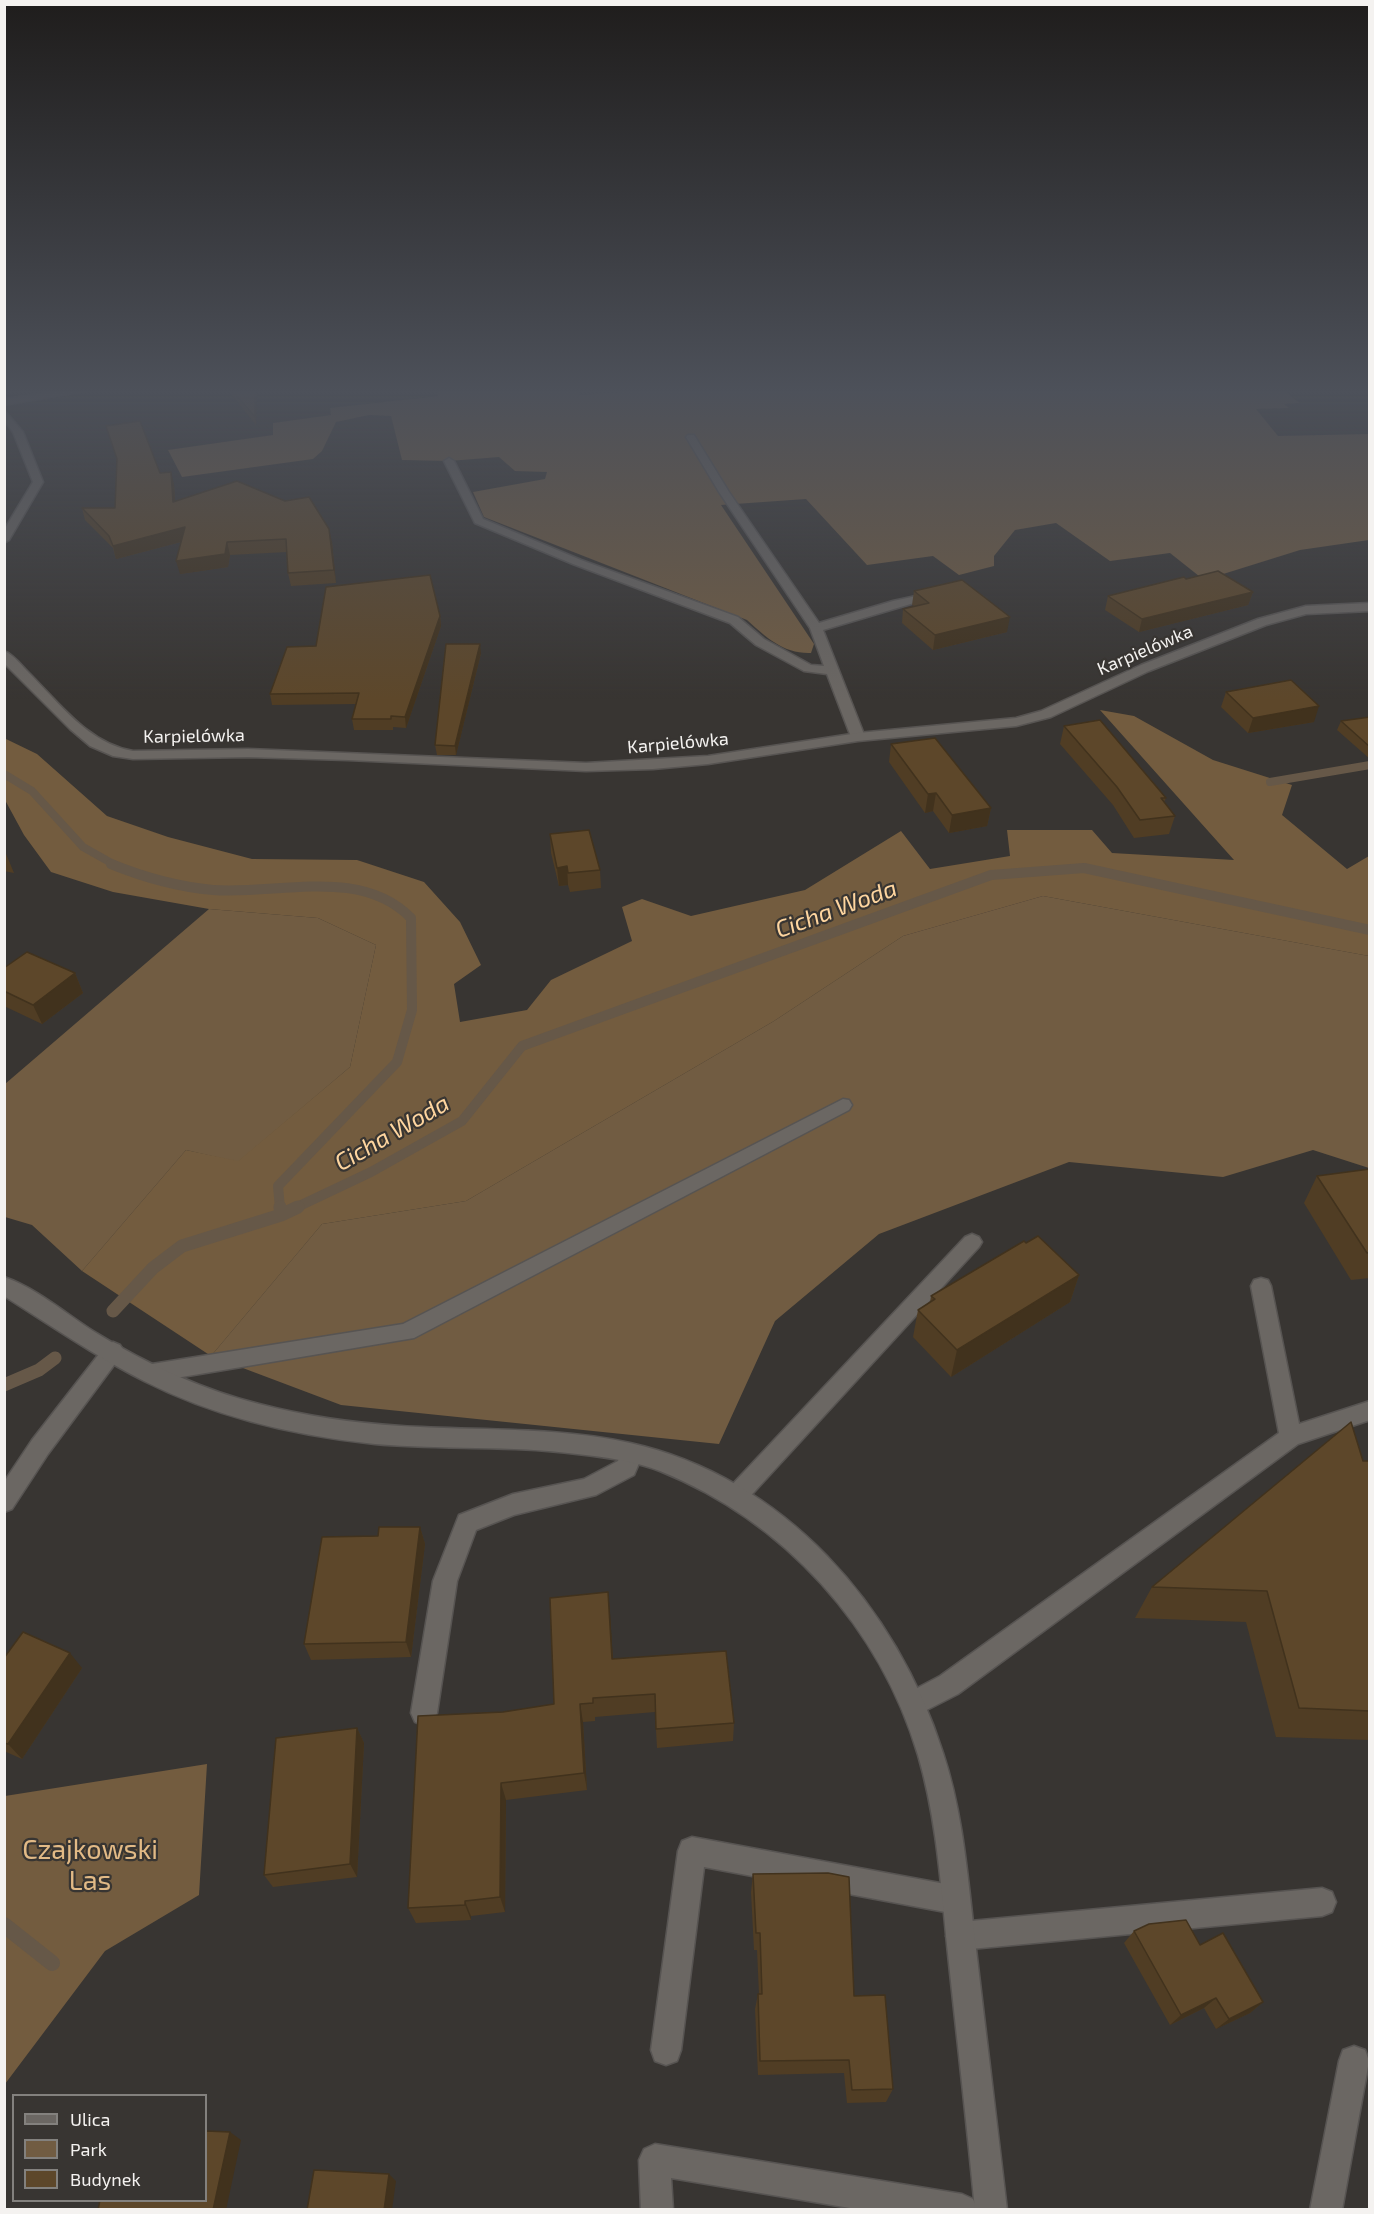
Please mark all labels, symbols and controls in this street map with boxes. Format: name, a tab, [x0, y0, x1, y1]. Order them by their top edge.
street label: Karpielówka	[1094, 620, 1196, 680]
street label: Karpielówka	[143, 724, 245, 748]
street label: Karpielówka	[626, 728, 730, 758]
water label: Cicha Woda	[771, 874, 901, 944]
water label: Cicha Woda	[330, 1089, 454, 1177]
park label: Czajkowski Las	[22, 1834, 158, 1897]
legend	[12, 2094, 207, 2202]
text: Ulica	[70, 2108, 110, 2130]
text: Park	[70, 2138, 107, 2160]
text: Budynek	[70, 2168, 141, 2190]

